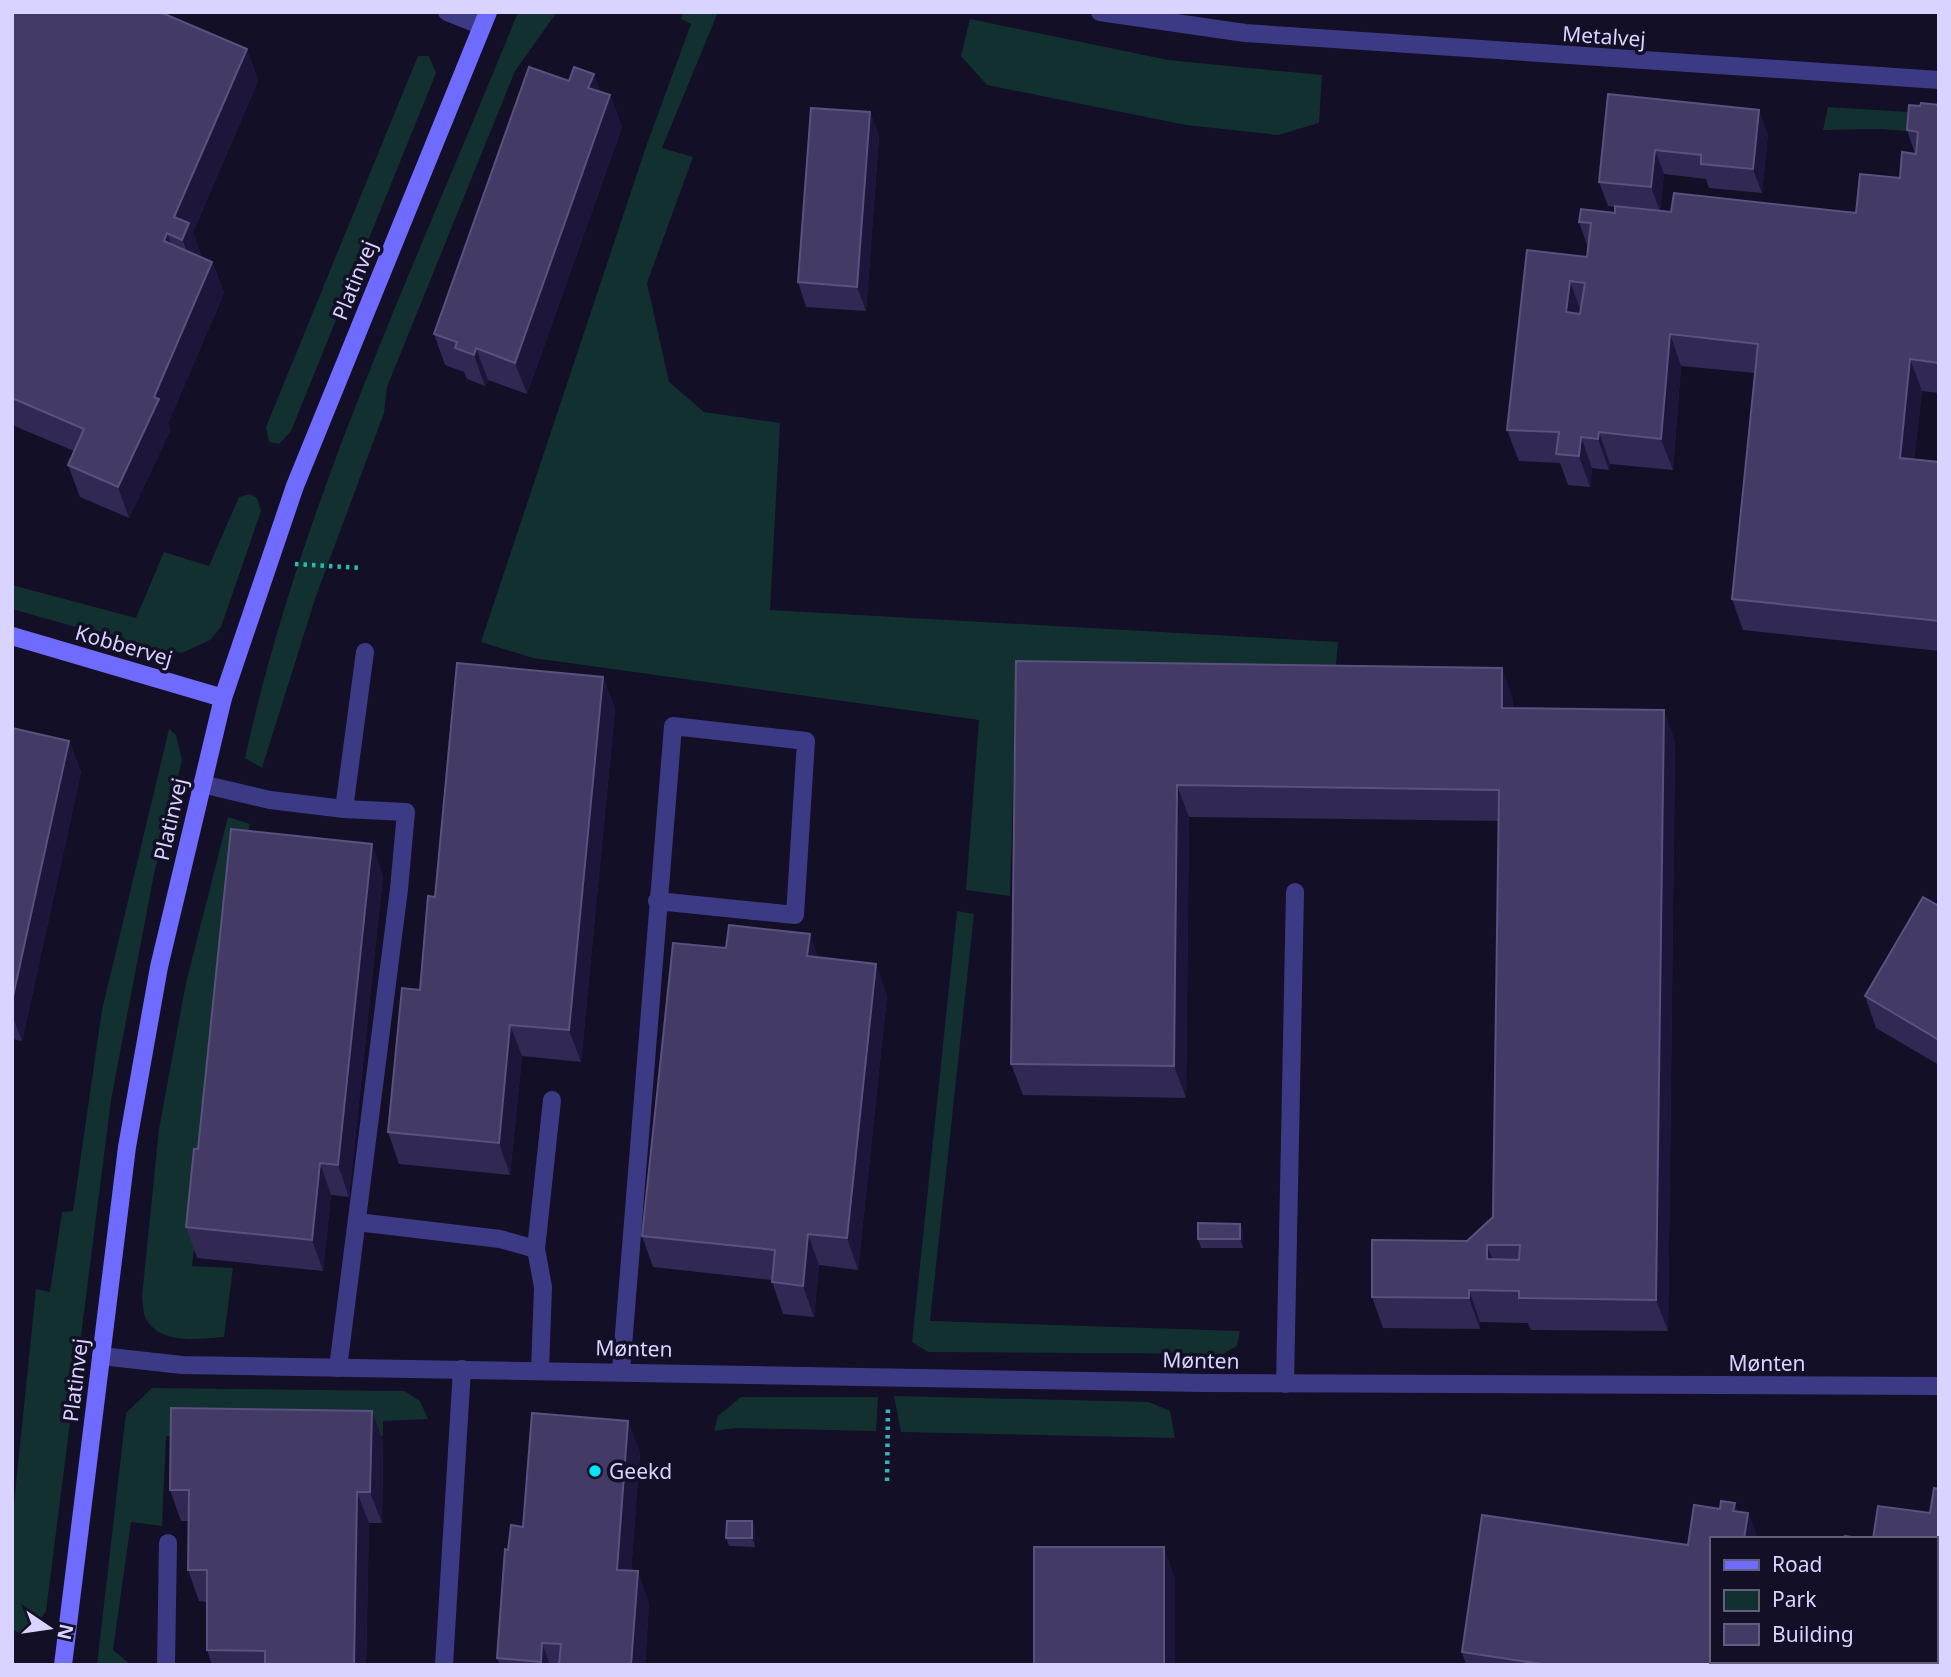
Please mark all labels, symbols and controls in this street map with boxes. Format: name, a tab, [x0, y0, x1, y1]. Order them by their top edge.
street label: Metalvej	[1561, 19, 1647, 53]
street label: Platinvej	[325, 236, 383, 324]
street label: Kobbervej	[72, 618, 176, 672]
street label: Platinvej	[147, 775, 193, 863]
street label: Mønten	[595, 1333, 673, 1363]
street label: Platinvej	[56, 1337, 94, 1423]
street label: Mønten	[1162, 1345, 1240, 1375]
street label: Mønten	[1728, 1349, 1806, 1377]
place label: Geekd	[609, 1457, 672, 1485]
marker: Geekd	[587, 1463, 603, 1479]
legend	[1710, 1537, 1937, 1663]
text: Road	[1772, 1550, 1822, 1578]
text: Park	[1772, 1585, 1817, 1613]
north arrow	[14, 1593, 84, 1663]
text: Building	[1772, 1620, 1854, 1648]
text: N	[51, 1621, 80, 1642]

